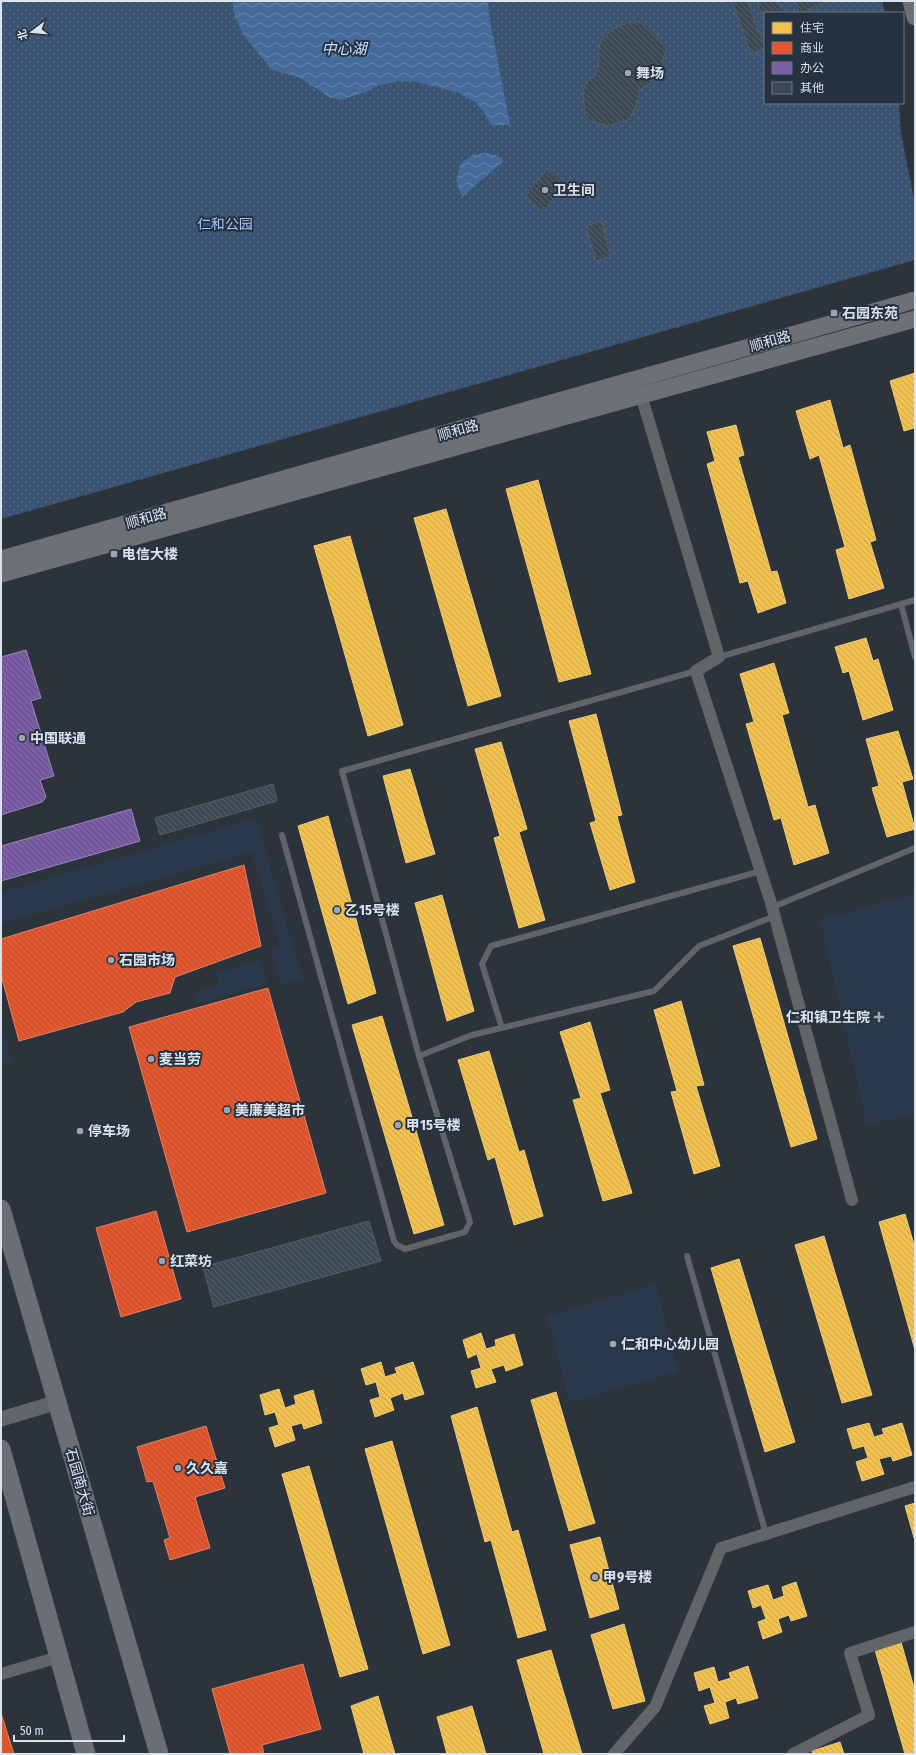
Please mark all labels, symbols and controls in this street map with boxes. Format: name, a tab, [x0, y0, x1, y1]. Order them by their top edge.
north arrow	[12, 12, 52, 52]
legend	[764, 12, 904, 104]
text: 住宅	[800, 21, 824, 35]
text: 北	[15, 28, 31, 42]
water label: 中心湖	[321, 40, 368, 58]
text: 商业	[800, 41, 824, 55]
text: 办公	[800, 61, 824, 75]
place label: 舞场	[636, 65, 664, 82]
marker: 舞场	[623, 68, 633, 78]
text: 其他	[800, 81, 824, 95]
place label: 卫生间	[553, 182, 595, 199]
marker: 卫生间	[540, 185, 550, 195]
park label: 仁和公园	[197, 216, 253, 233]
place label: 石园东苑	[842, 305, 898, 322]
marker: 石园东苑	[829, 308, 839, 318]
street label: 顺和路	[748, 328, 793, 355]
street label: 顺和路	[436, 417, 481, 444]
street label: 顺和路	[124, 505, 169, 532]
place label: 电信大楼	[122, 546, 178, 563]
marker: 电信大楼	[109, 549, 119, 559]
place label: 中国联通	[30, 730, 86, 747]
marker: 中国联通	[17, 733, 27, 743]
place label: 乙15号楼	[345, 902, 400, 919]
marker: 乙15号楼	[332, 905, 342, 915]
place label: 石园市场	[119, 952, 175, 969]
marker: 石园市场	[106, 955, 116, 965]
place label: 仁和镇卫生院	[786, 1009, 870, 1026]
marker: 仁和镇卫生院	[873, 1011, 885, 1023]
place label: 麦当劳	[159, 1051, 201, 1068]
marker: 麦当劳	[146, 1054, 156, 1064]
place label: 美廉美超市	[235, 1102, 305, 1119]
marker: 美廉美超市	[222, 1105, 232, 1115]
place label: 甲15号楼	[406, 1117, 461, 1134]
marker: 甲15号楼	[393, 1120, 403, 1130]
place label: 停车场	[88, 1123, 130, 1140]
marker: 停车场	[75, 1126, 85, 1136]
place label: 红菜坊	[170, 1253, 212, 1270]
marker: 红菜坊	[157, 1256, 167, 1266]
place label: 仁和中心幼儿园	[621, 1336, 719, 1353]
marker: 仁和中心幼儿园	[608, 1339, 618, 1349]
street label: 石园南大街	[62, 1446, 97, 1518]
place label: 久久嘉	[186, 1460, 228, 1477]
marker: 久久嘉	[173, 1463, 183, 1473]
place label: 甲9号楼	[603, 1569, 652, 1586]
marker: 甲9号楼	[590, 1572, 600, 1582]
scale bar	[14, 1717, 124, 1743]
text: 50 m	[20, 1724, 44, 1738]

